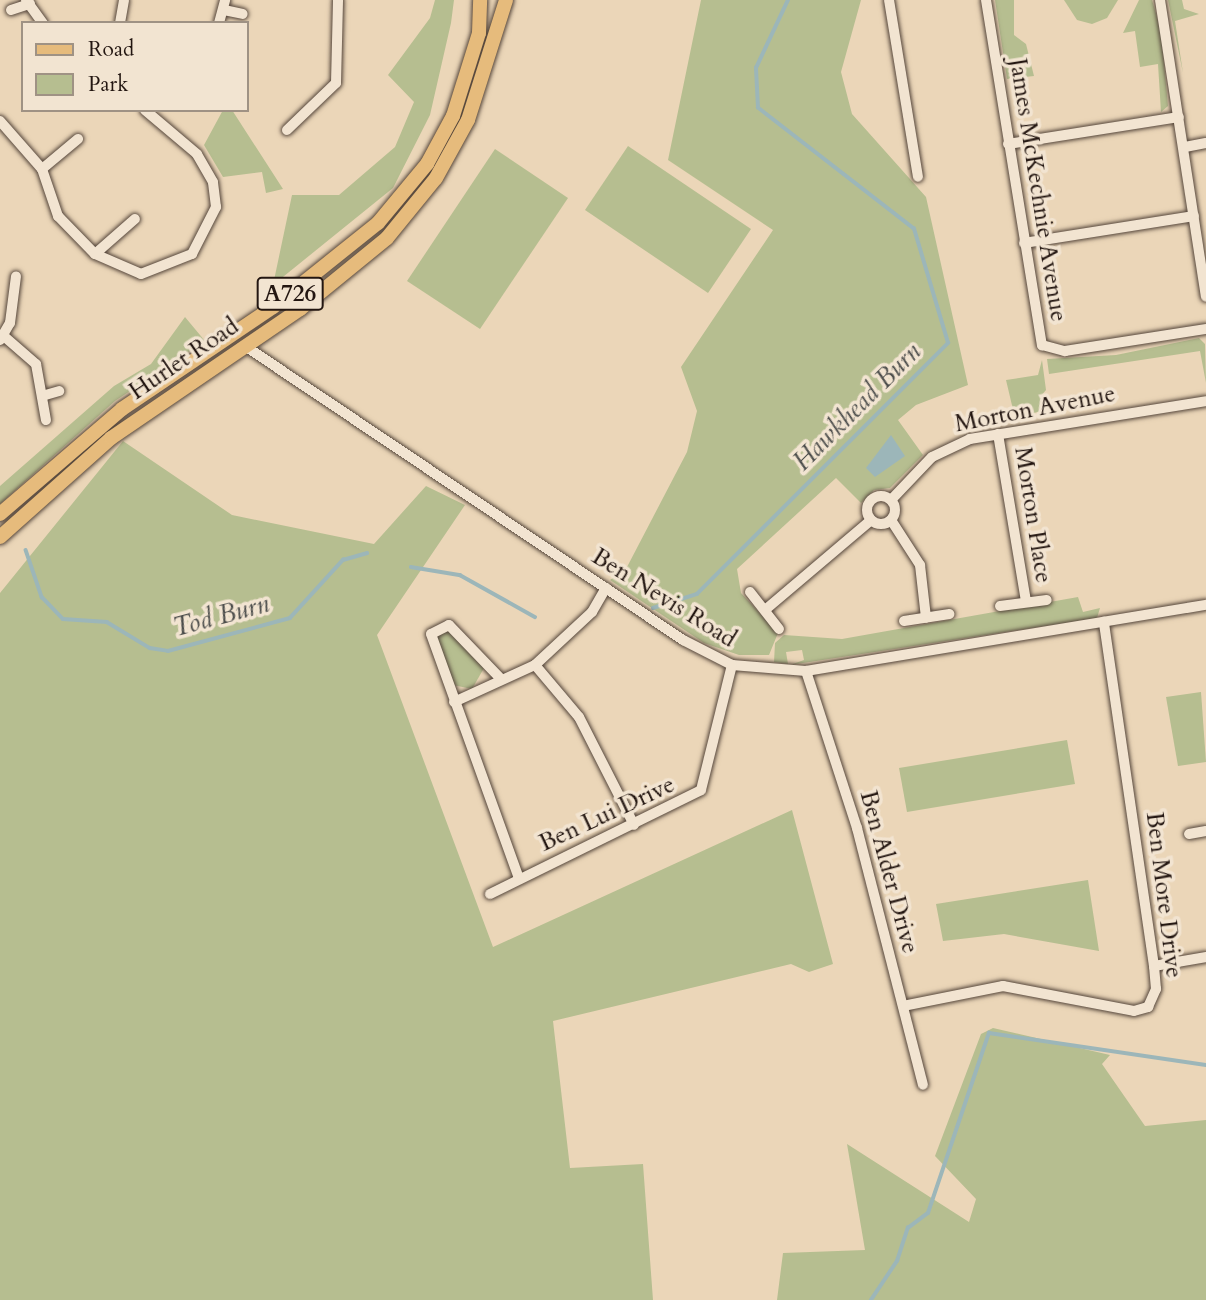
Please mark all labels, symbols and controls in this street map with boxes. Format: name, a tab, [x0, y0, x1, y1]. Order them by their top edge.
legend	[21, 21, 248, 112]
text: Road	[88, 35, 134, 64]
street label: James McKechnie Avenue	[1003, 56, 1073, 324]
text: Park	[88, 70, 128, 99]
road number: A726	[255, 274, 325, 314]
street label: Hurlet Road	[124, 312, 244, 406]
water label: Hawkhead Burn	[787, 337, 927, 477]
street label: Morton Avenue	[952, 379, 1118, 439]
street label: Morton Place	[1008, 445, 1058, 585]
street label: Ben Nevis Road	[586, 542, 742, 654]
water label: Tod Burn	[170, 588, 272, 644]
street label: Ben Lui Drive	[535, 770, 679, 858]
street label: Ben Alder Drive	[853, 787, 925, 957]
street label: Ben More Drive	[1140, 810, 1188, 980]

